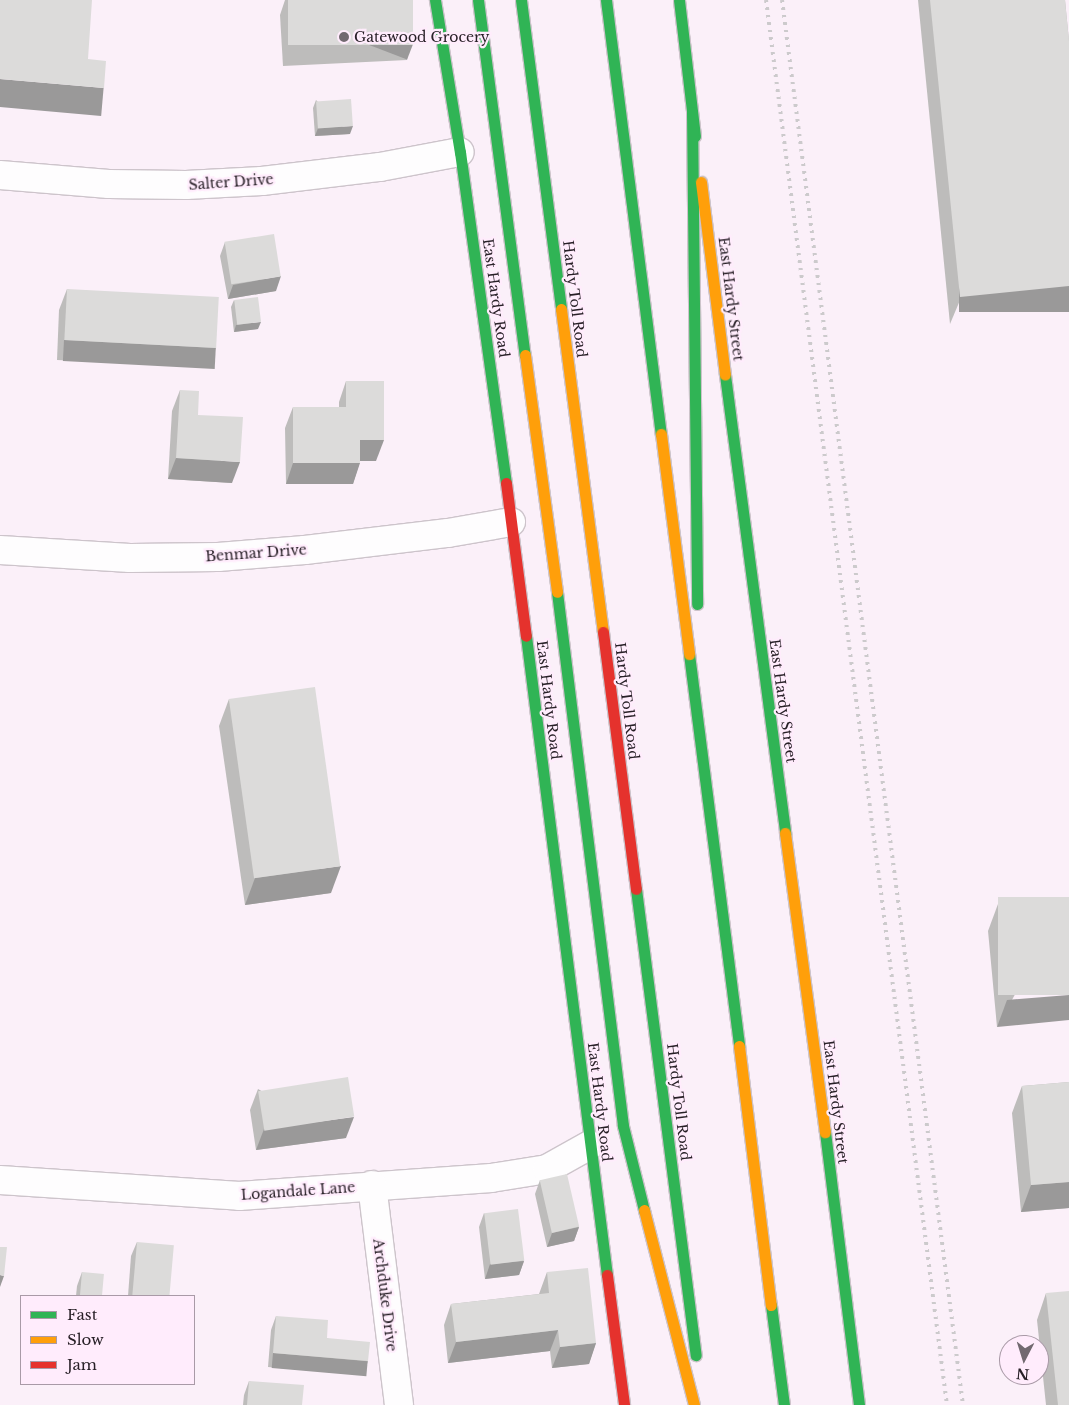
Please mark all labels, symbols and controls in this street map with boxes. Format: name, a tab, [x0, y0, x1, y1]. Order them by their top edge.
place label: Gatewood Grocery	[354, 29, 490, 45]
marker: Gatewood Grocery	[338, 31, 350, 43]
street label: Salter Drive	[188, 171, 274, 193]
street label: East Hardy Street	[715, 236, 747, 362]
street label: East Hardy Road	[479, 237, 513, 359]
street label: Hardy Toll Road	[559, 239, 591, 359]
street label: Benmar Drive	[205, 541, 307, 565]
street label: East Hardy Street	[766, 638, 800, 764]
street label: East Hardy Road	[533, 639, 565, 761]
street label: Hardy Toll Road	[611, 641, 643, 761]
street label: East Hardy Street	[820, 1039, 852, 1165]
street label: East Hardy Road	[584, 1041, 616, 1163]
street label: Hardy Toll Road	[663, 1042, 695, 1162]
street label: Logandale Lane	[240, 1179, 356, 1203]
street label: Archduke Drive	[370, 1238, 400, 1352]
legend	[20, 1295, 195, 1385]
text: Fast	[67, 1305, 97, 1324]
text: Slow	[67, 1330, 104, 1349]
north arrow	[999, 1335, 1049, 1385]
text: Jam	[67, 1355, 97, 1374]
text: N	[1015, 1364, 1030, 1383]

